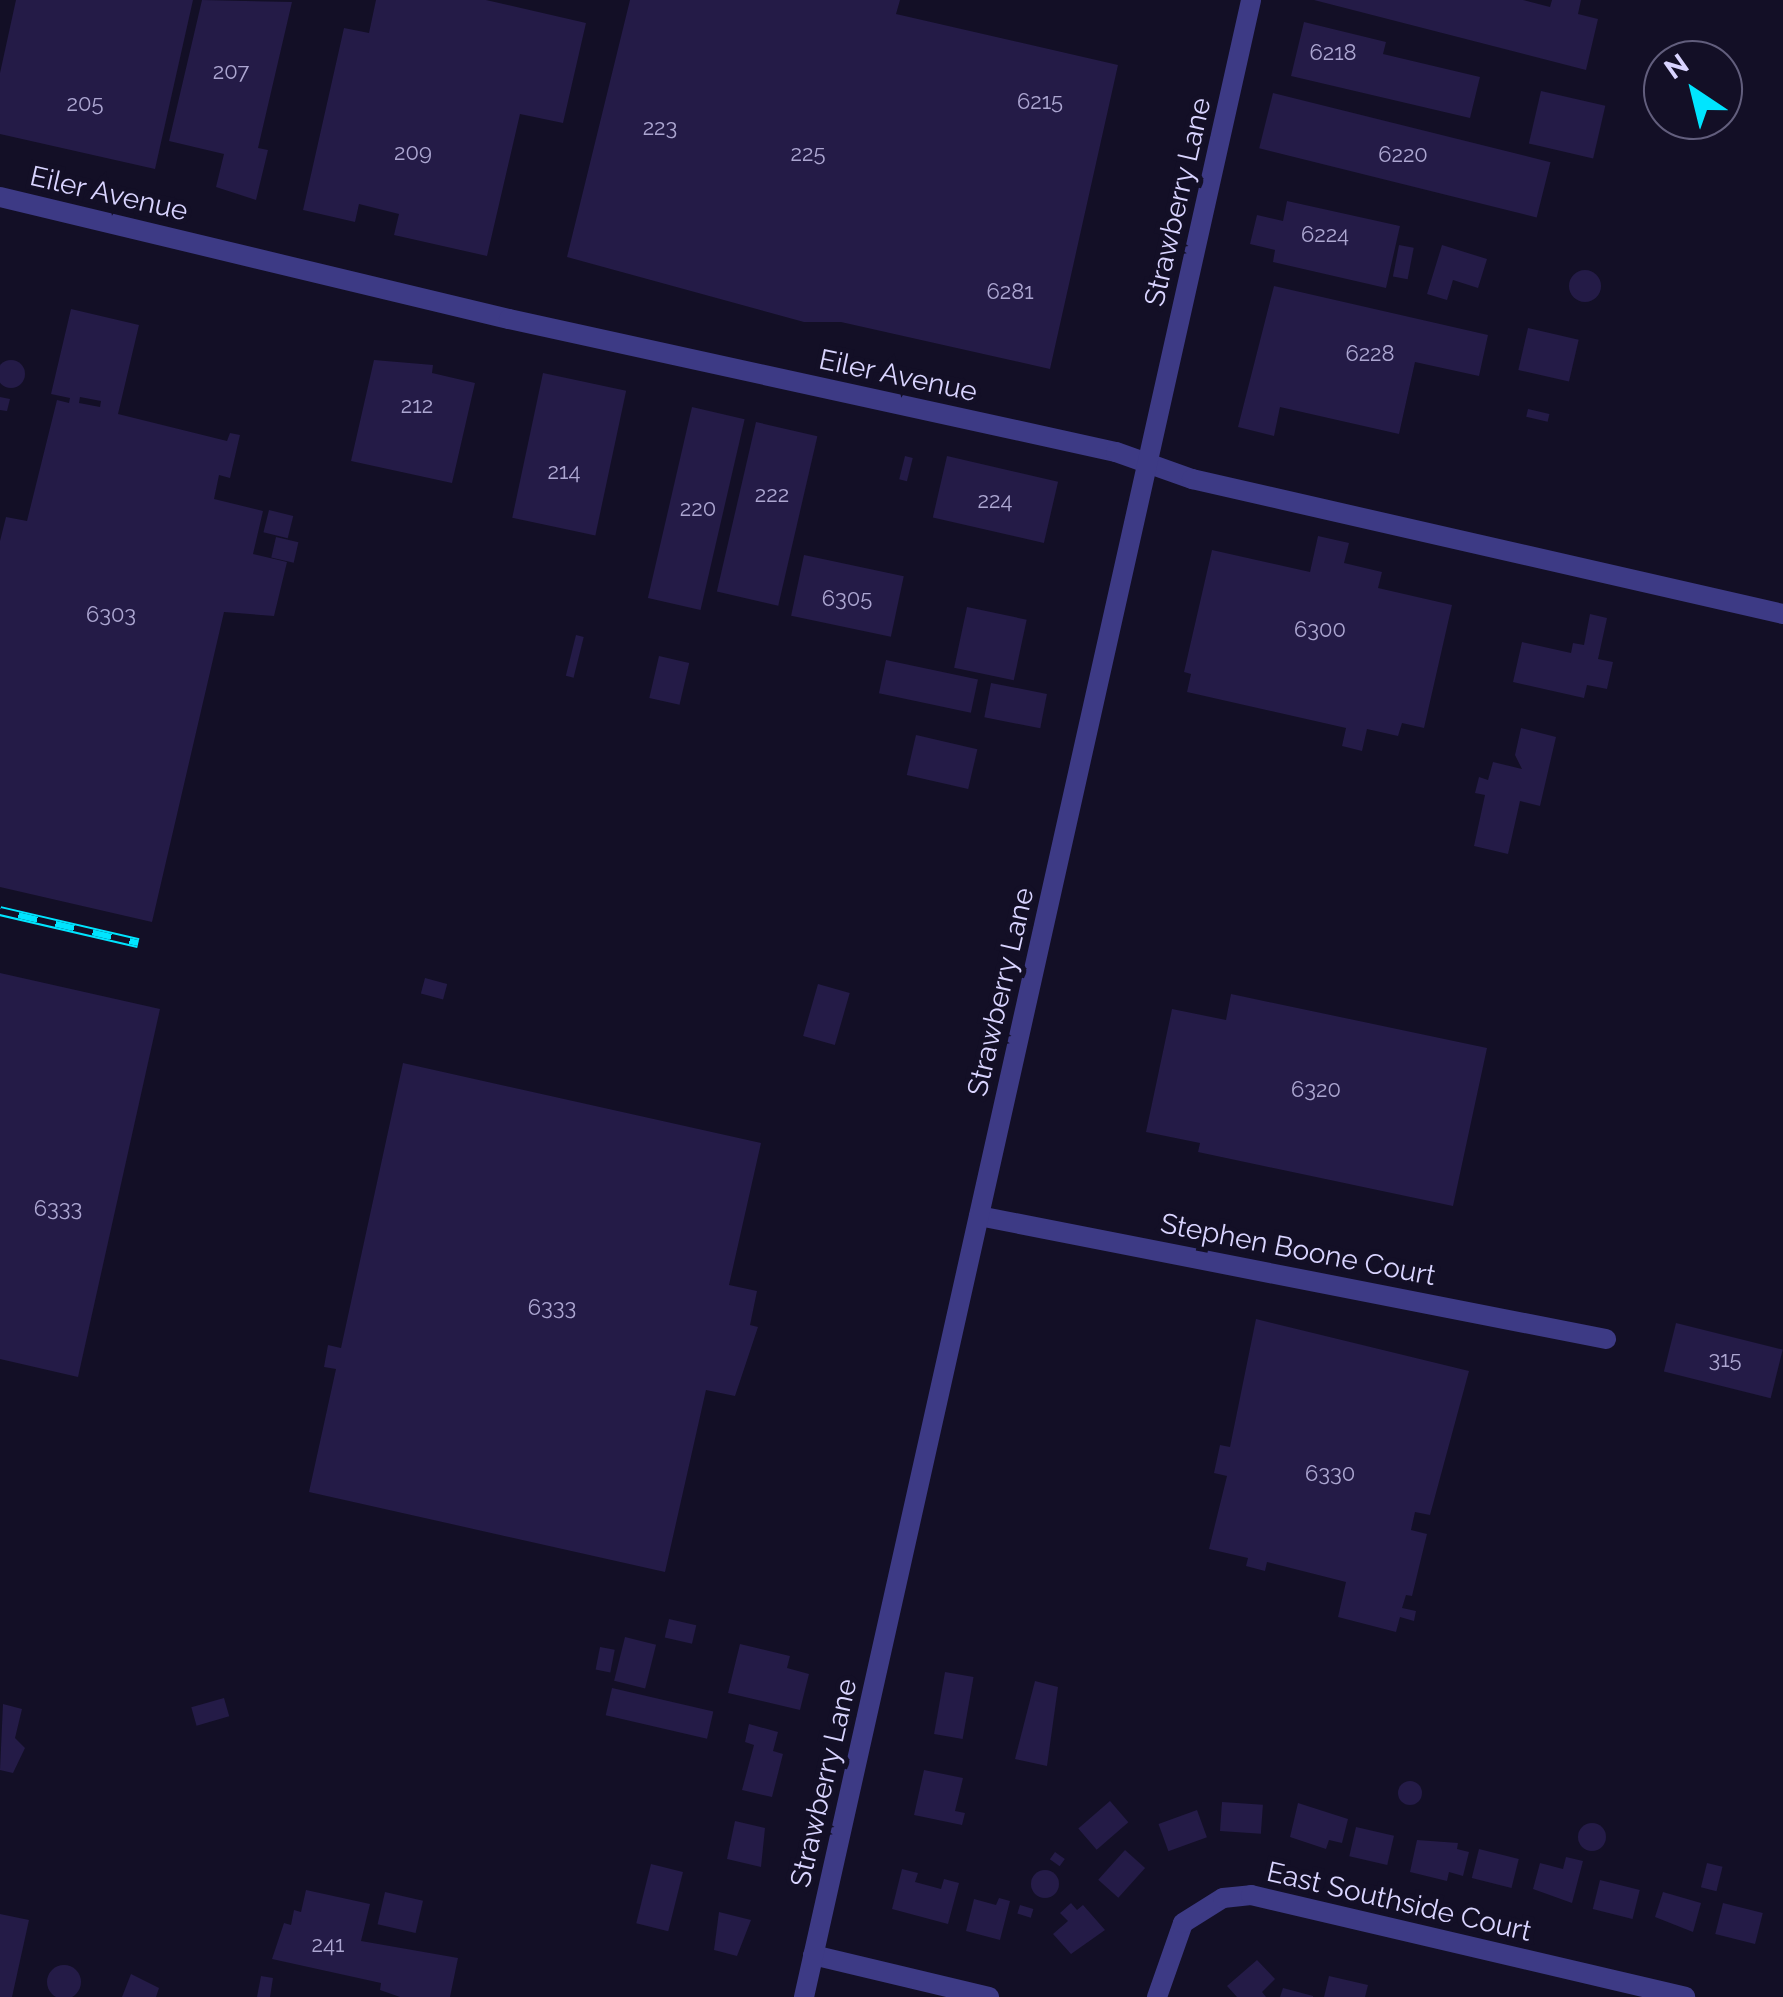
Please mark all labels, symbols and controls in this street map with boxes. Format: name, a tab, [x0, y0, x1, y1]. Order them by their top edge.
house number: 6218	[1309, 40, 1357, 66]
north arrow	[1643, 40, 1743, 140]
text: N	[1658, 47, 1695, 86]
house number: 207	[213, 59, 249, 85]
house number: 6215	[1017, 89, 1063, 115]
house number: 205	[67, 91, 103, 117]
street label: Strawberry Lane	[1138, 94, 1218, 310]
house number: 223	[643, 115, 677, 141]
house number: 209	[394, 140, 432, 166]
house number: 225	[791, 141, 825, 167]
house number: 6220	[1378, 142, 1428, 168]
street label: Eiler Avenue	[26, 159, 192, 229]
house number: 6224	[1301, 222, 1349, 248]
house number: 6281	[986, 279, 1034, 305]
house number: 6228	[1345, 341, 1395, 367]
street label: Eiler Avenue	[815, 343, 981, 409]
house number: 212	[401, 393, 433, 419]
house number: 214	[548, 459, 580, 485]
house number: 222	[755, 482, 789, 508]
house number: 224	[978, 488, 1012, 514]
house number: 220	[680, 496, 716, 522]
house number: 6305	[822, 586, 872, 612]
house number: 6303	[86, 602, 136, 628]
house number: 6300	[1294, 617, 1346, 643]
street label: Strawberry Lane	[961, 884, 1041, 1100]
house number: 6320	[1291, 1077, 1341, 1103]
house number: 6333	[34, 1196, 82, 1222]
street label: Stephen Boone Court	[1158, 1207, 1438, 1293]
house number: 6333	[528, 1295, 576, 1321]
house number: 315	[1708, 1347, 1742, 1373]
house number: 6330	[1305, 1461, 1355, 1487]
street label: Strawberry Lane	[784, 1675, 864, 1891]
street label: East Southside Court	[1263, 1855, 1535, 1949]
house number: 241	[312, 1932, 344, 1958]

